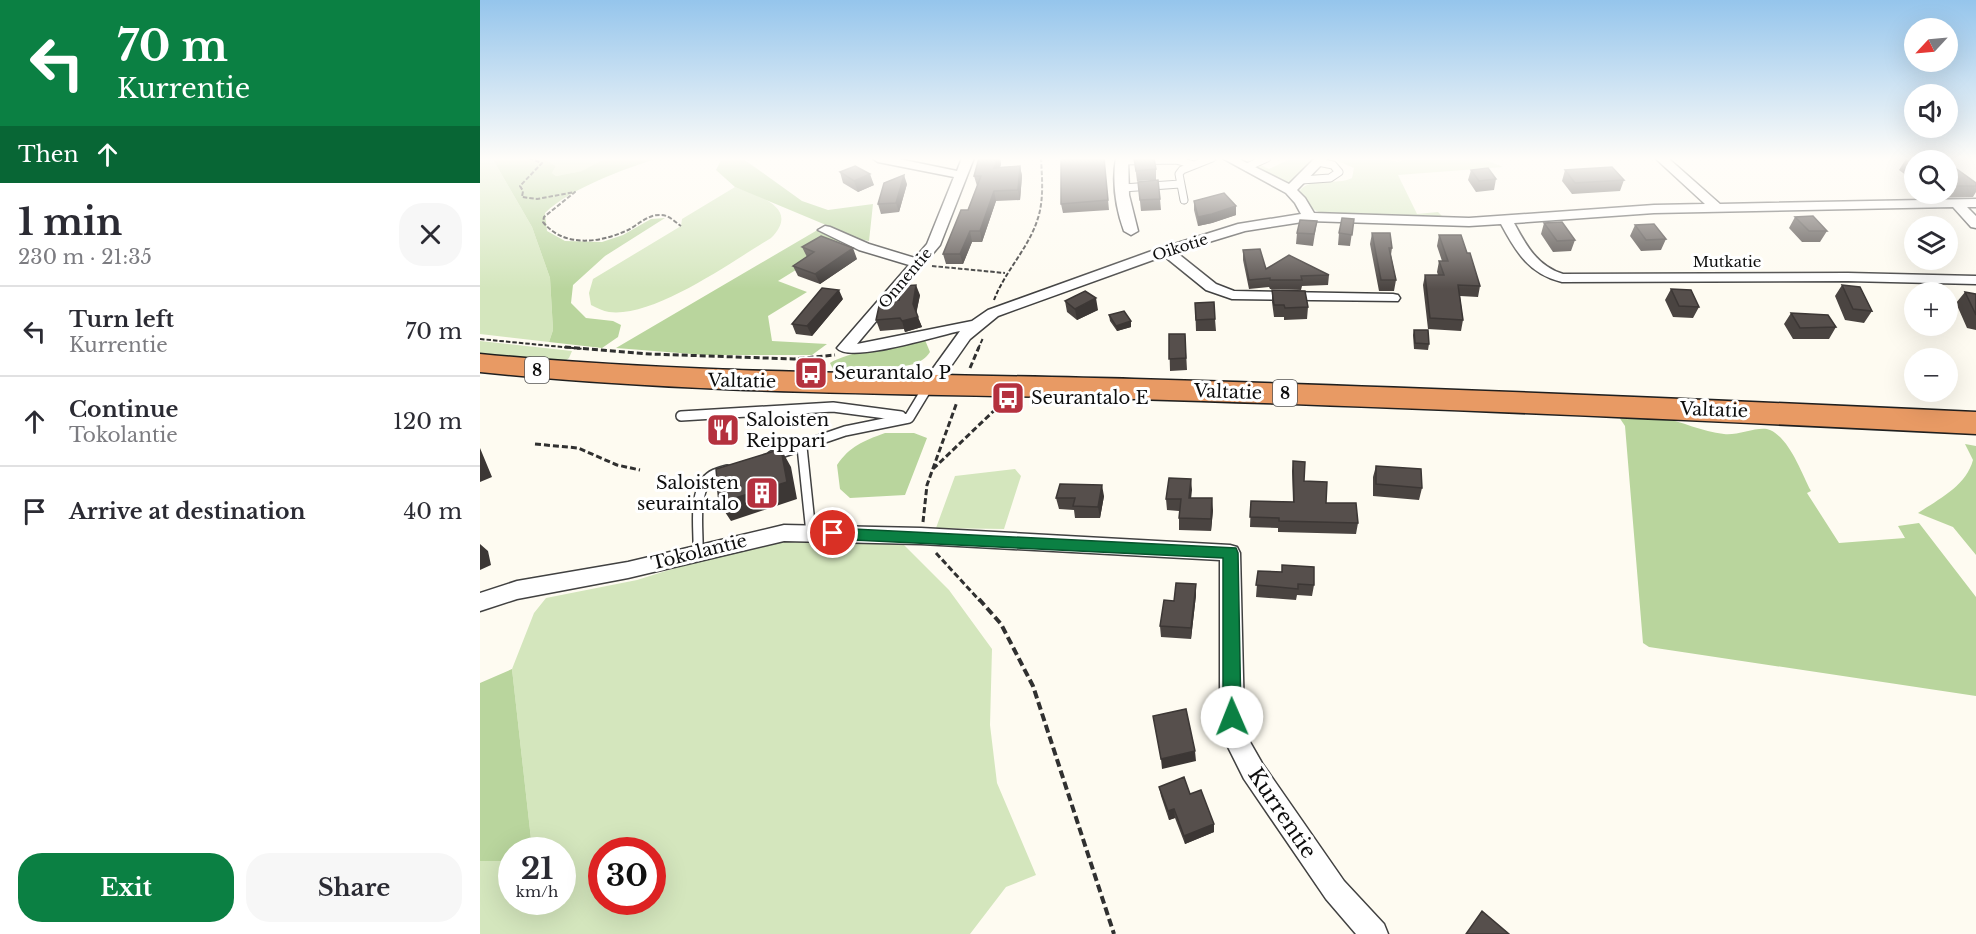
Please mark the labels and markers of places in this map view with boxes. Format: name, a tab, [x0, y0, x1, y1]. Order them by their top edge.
bus stop icon: Seurantalo P	[793, 355, 829, 391]
place label: Seurantalo P	[834, 362, 951, 384]
bus stop icon: Seurantalo E	[990, 380, 1026, 416]
place label: Seurantalo E	[1031, 387, 1149, 409]
place label: Saloisten Reippari	[746, 409, 829, 452]
restaurant icon: Saloisten Reippari	[705, 412, 741, 448]
place label: Saloisten seuraintalo	[637, 472, 739, 515]
building icon: Saloisten seuraintalo	[744, 475, 780, 511]
pin	[807, 507, 858, 558]

